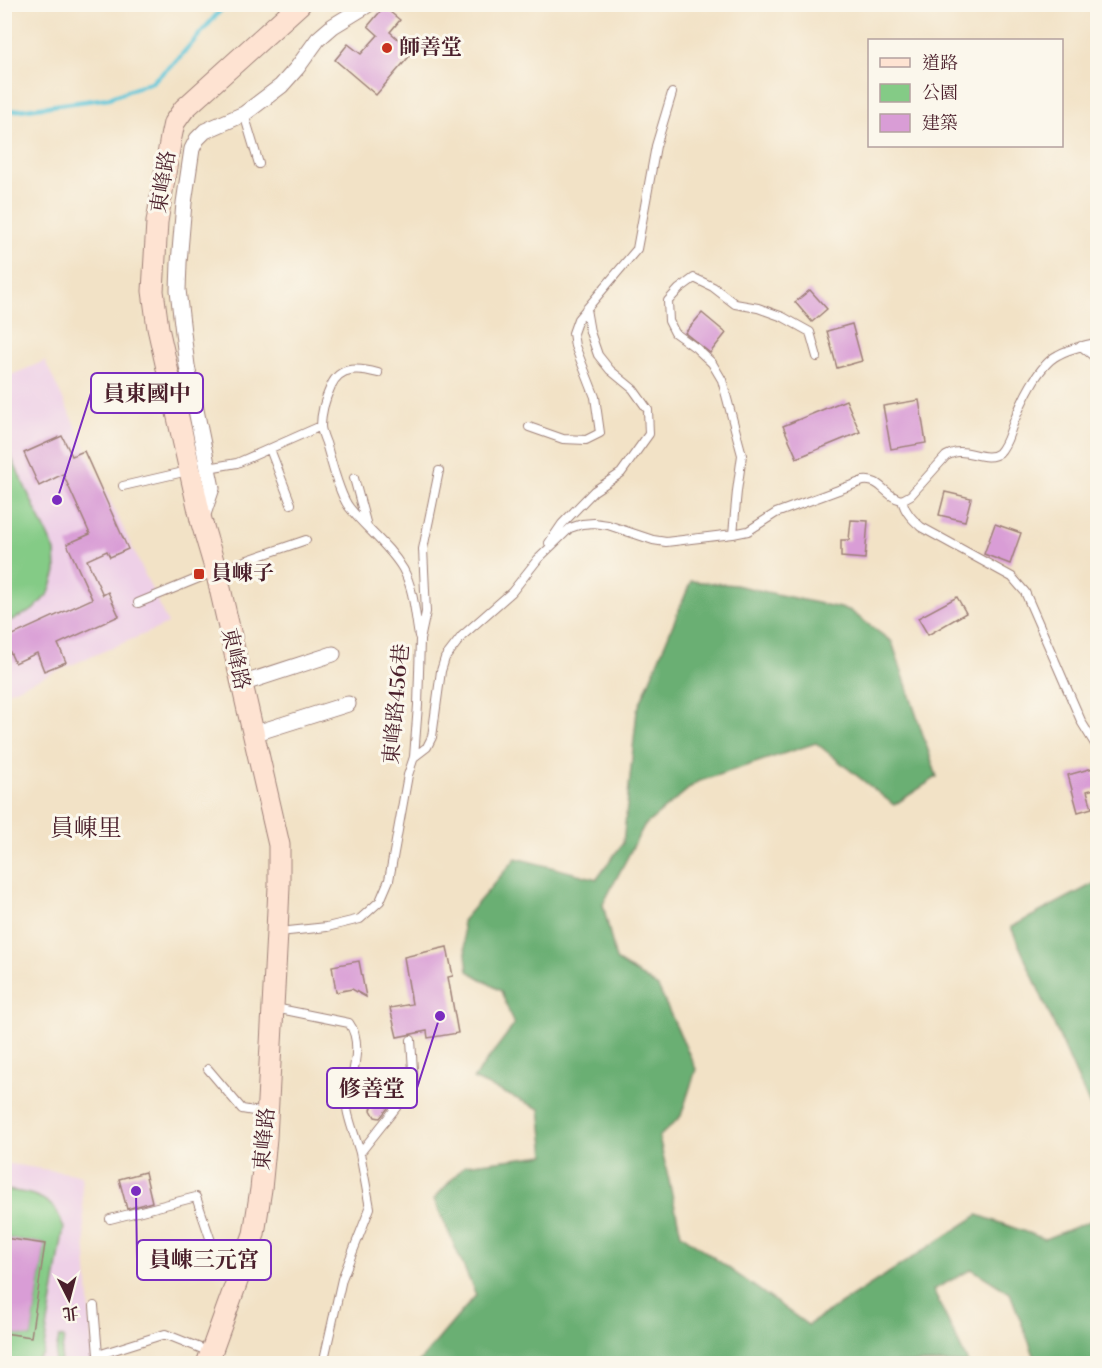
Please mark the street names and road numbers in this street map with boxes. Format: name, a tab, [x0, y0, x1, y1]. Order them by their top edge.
street label: 東峰路	[146, 149, 182, 215]
street label: 東峰路	[215, 625, 255, 693]
street label: 東峰路456巷	[379, 643, 415, 765]
street label: 東峰路	[249, 1106, 281, 1172]

